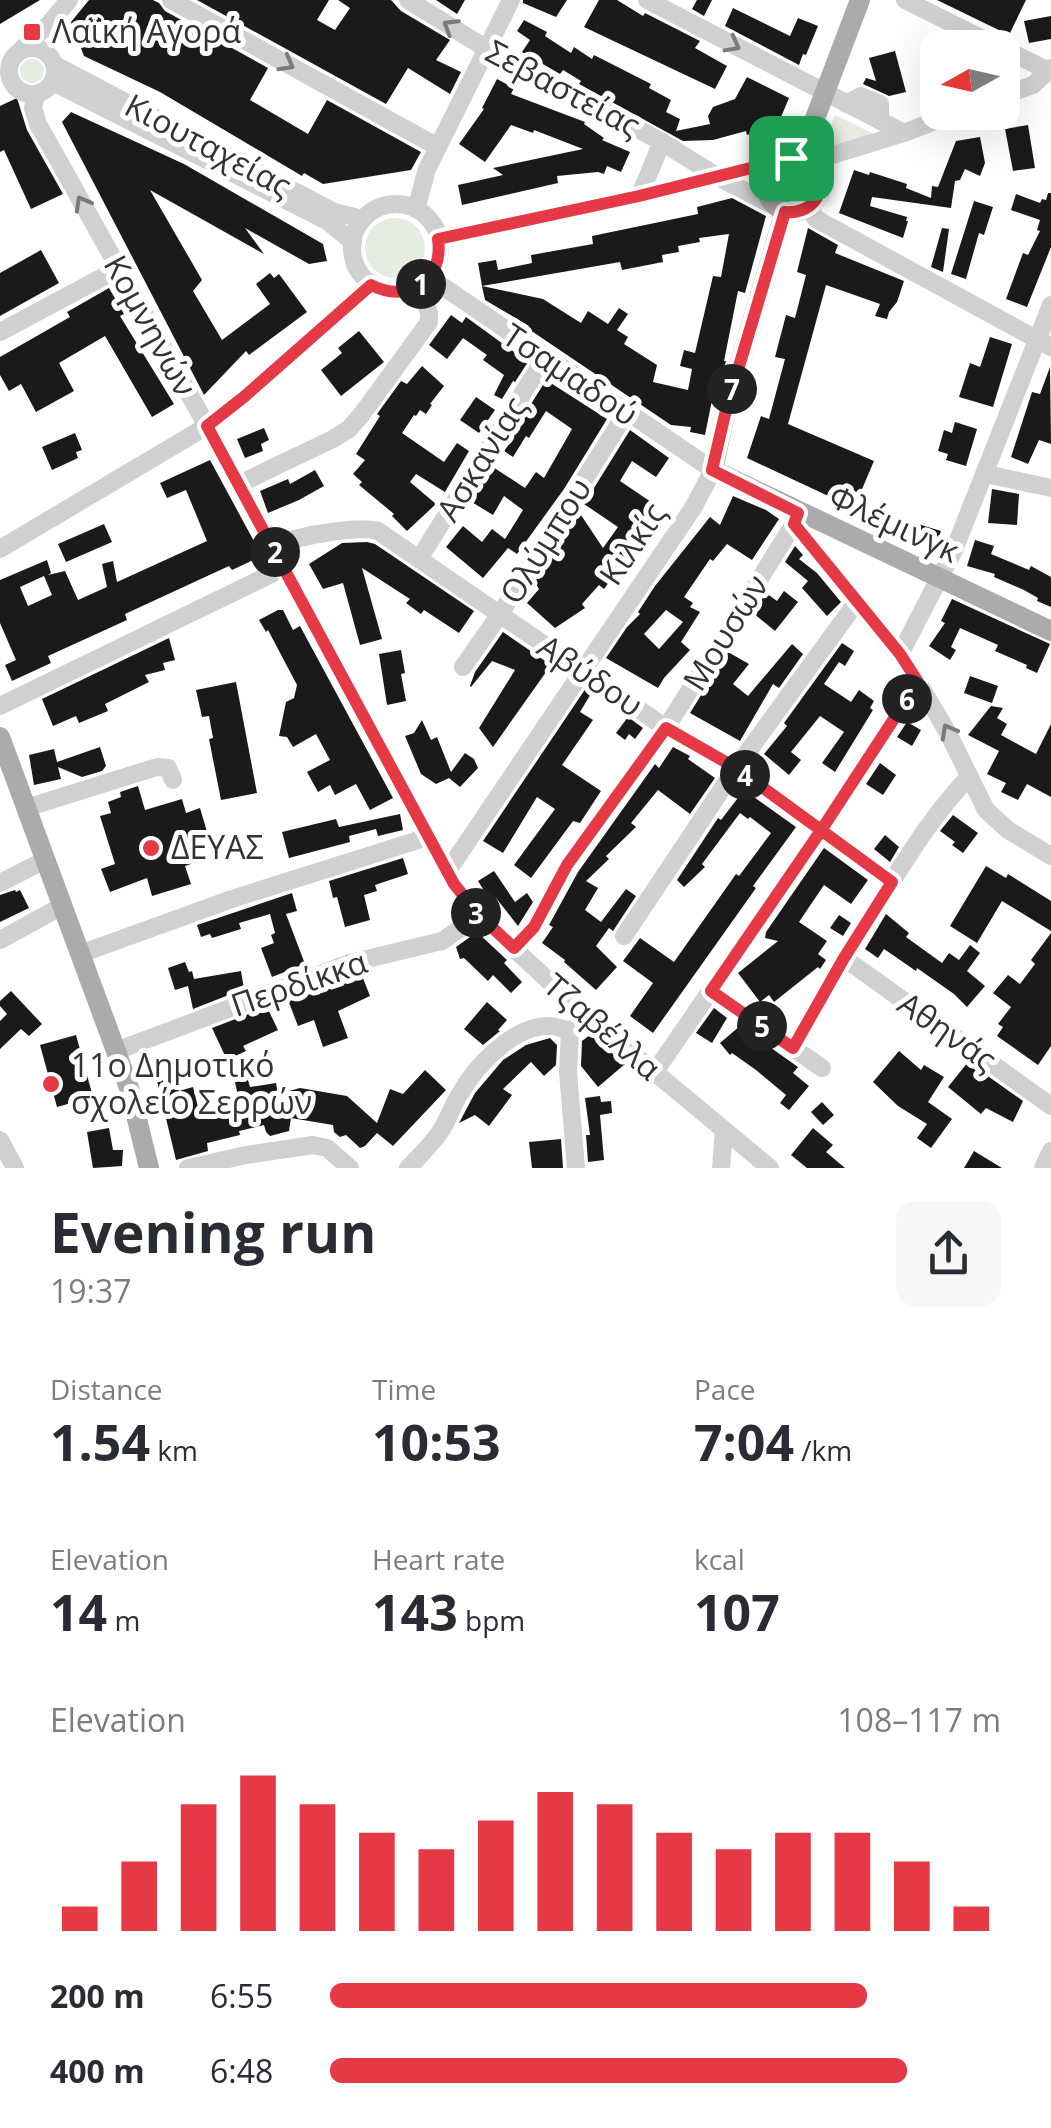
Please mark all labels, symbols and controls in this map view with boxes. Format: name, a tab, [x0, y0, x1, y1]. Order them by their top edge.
place label: Λαϊκή Αγορά	[52, 9, 242, 52]
one-way arrow	[443, 19, 461, 38]
marker: Λαϊκή Αγορά	[21, 21, 43, 43]
street label: Σεβαστείας	[479, 29, 648, 146]
north arrow	[920, 30, 1020, 130]
map controls	[920, 30, 1020, 130]
one-way arrow	[723, 33, 741, 53]
one-way arrow	[277, 51, 295, 71]
street label: Κιουταχείας	[118, 83, 299, 206]
pin	[749, 116, 834, 201]
icon: arrive	[764, 131, 819, 186]
one-way arrow	[74, 196, 94, 214]
street label: Κομνηνών	[95, 247, 208, 403]
pin: 1	[396, 259, 446, 309]
text: 1	[413, 265, 429, 303]
street label: Τσαμαδού	[495, 313, 647, 435]
pin: 7	[707, 364, 757, 414]
text: 7	[724, 370, 740, 408]
street label: Ασκανίας	[426, 388, 536, 529]
street label: Ολύμπου	[489, 469, 600, 611]
street label: Φλέμινγκ	[823, 474, 967, 572]
street label: Κιλκίς	[589, 494, 675, 593]
pin: 2	[250, 527, 300, 577]
text: 2	[267, 533, 283, 571]
street label: Μουσών	[672, 566, 777, 698]
street label: Αβύδου	[530, 624, 652, 726]
pin: 6	[882, 674, 932, 724]
text: 6	[899, 680, 915, 718]
one-way arrow	[940, 724, 960, 742]
pin: 4	[720, 750, 770, 800]
text: 4	[737, 756, 753, 794]
place label: ΔΕΥΑΣ	[171, 825, 264, 868]
marker: ΔΕΥΑΣ	[140, 837, 162, 859]
pin: 3	[451, 888, 501, 938]
text: 3	[468, 894, 484, 932]
street label: Περδίκκα	[225, 939, 373, 1026]
street label: Τζαβέλλα	[535, 963, 671, 1089]
street label: Αθηνάς	[890, 981, 1006, 1080]
pin: 5	[737, 1001, 787, 1051]
text: 5	[754, 1007, 770, 1045]
place label: 11ο Δημοτικό σχολείο Σερρών	[71, 1043, 312, 1123]
marker: 11ο Δημοτικό σχολείο Σερρών	[40, 1073, 62, 1095]
text: Evening run	[50, 1194, 376, 1269]
button: share	[896, 1201, 1001, 1306]
text: 19:37	[50, 1269, 132, 1312]
text: Distance	[50, 1370, 163, 1408]
text: Time	[372, 1370, 436, 1408]
text: Pace	[694, 1370, 756, 1408]
text: 1.54	[50, 1408, 150, 1476]
text: 10:53	[372, 1408, 501, 1476]
text: 7:04	[694, 1408, 794, 1476]
text: km	[150, 1431, 198, 1469]
text: /km	[794, 1431, 852, 1469]
text: Elevation	[50, 1540, 169, 1578]
text: Heart rate	[372, 1540, 505, 1578]
text: kcal	[694, 1540, 745, 1578]
text: 14	[50, 1578, 107, 1646]
text: 143	[372, 1578, 458, 1646]
text: 107	[694, 1578, 780, 1646]
text: m	[107, 1601, 140, 1639]
text: bpm	[458, 1601, 525, 1639]
text: Elevation	[50, 1698, 186, 1741]
text: 108–117 m	[837, 1698, 1001, 1741]
text: 200 m	[50, 1974, 145, 2017]
text: 6:55	[210, 1974, 273, 2017]
text: 400 m	[50, 2049, 145, 2092]
text: 6:48	[210, 2049, 273, 2092]

